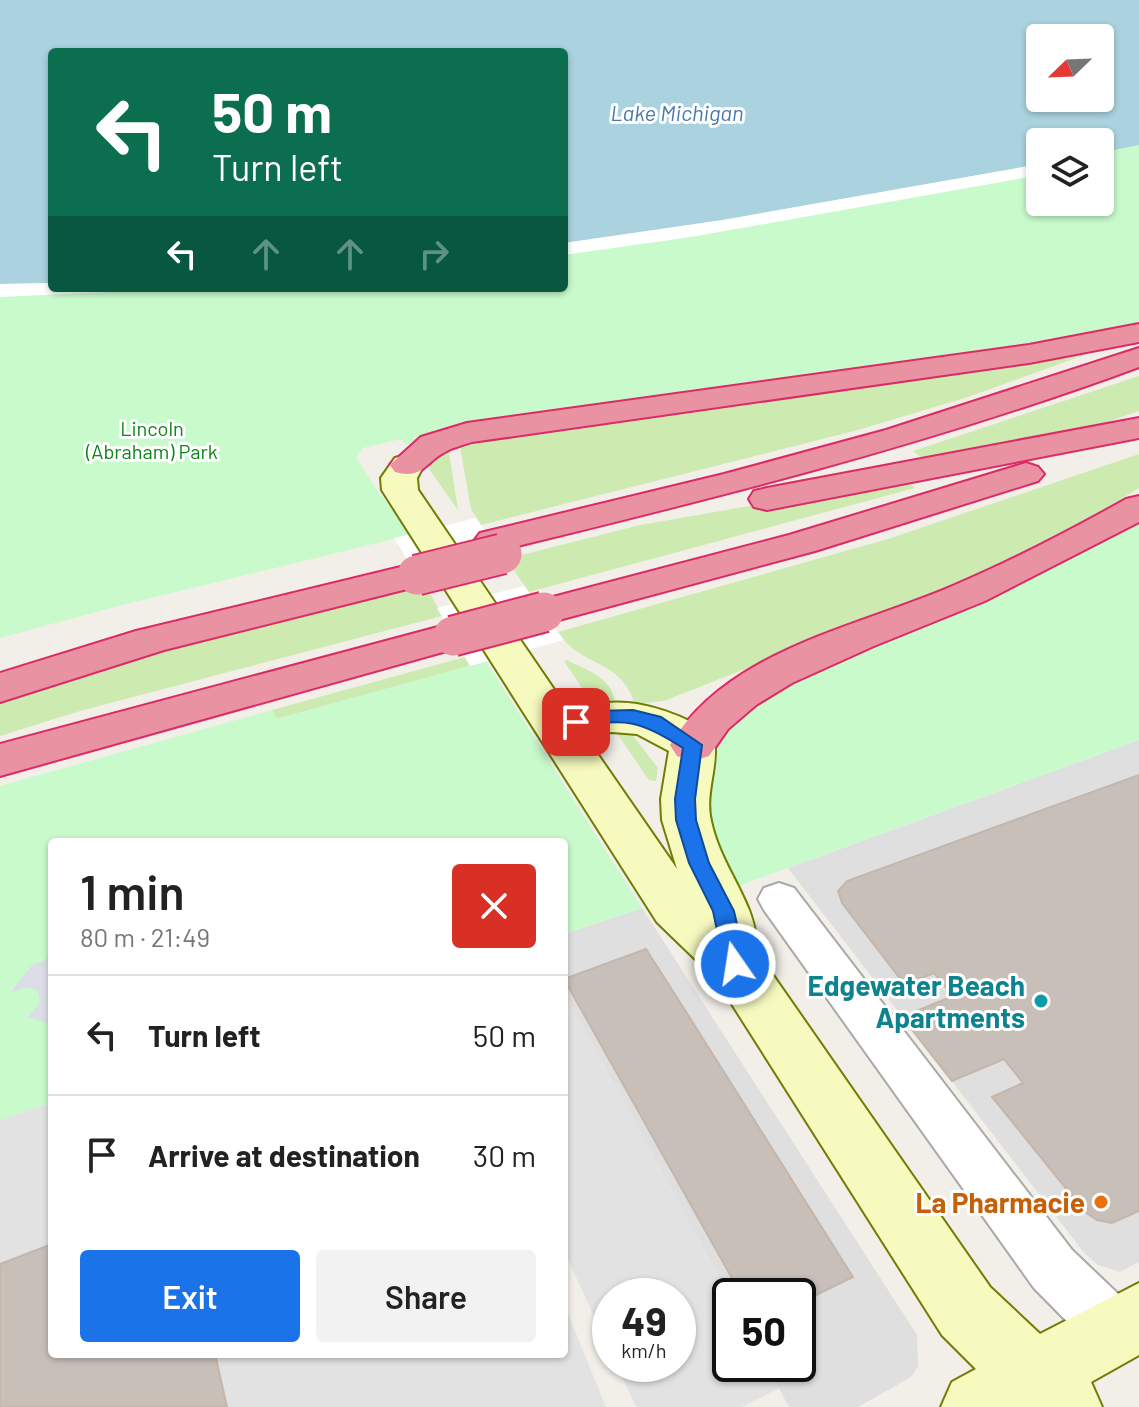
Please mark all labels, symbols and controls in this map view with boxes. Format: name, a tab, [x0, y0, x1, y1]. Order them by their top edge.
north arrow	[1026, 24, 1114, 112]
map controls	[1026, 24, 1114, 216]
text: 50 m	[212, 77, 332, 144]
icon: left	[80, 80, 184, 184]
water label: Lake Michigan	[610, 99, 744, 125]
button: layers	[1026, 128, 1114, 216]
text: Turn left	[212, 145, 343, 188]
icon: left	[160, 232, 204, 276]
icon: ahead	[244, 232, 288, 276]
icon: ahead	[328, 232, 372, 276]
icon: right	[412, 232, 456, 276]
park label: Lincoln (Abraham) Park	[85, 416, 218, 463]
pin	[542, 688, 610, 756]
icon: arrive	[554, 700, 598, 744]
text: 1 min	[80, 862, 185, 920]
button: close	[452, 864, 536, 948]
text: 80 m · 21:49	[80, 921, 210, 952]
position arrow	[693, 922, 777, 1006]
place label: Edgewater Beach Apartments	[807, 968, 1025, 1034]
marker: Edgewater Beach Apartments	[1032, 992, 1050, 1010]
icon: left	[80, 1013, 124, 1057]
text: Turn left	[148, 1017, 261, 1053]
text: 50 m	[473, 1017, 536, 1053]
icon: arrive	[80, 1133, 124, 1177]
text: Arrive at destination	[148, 1137, 420, 1173]
text: 30 m	[473, 1137, 536, 1173]
place label: La Pharmacie	[915, 1185, 1085, 1219]
marker: La Pharmacie	[1092, 1193, 1110, 1211]
button: Exit	[80, 1250, 300, 1342]
button: Share	[316, 1250, 536, 1342]
speed limit sign: 50	[712, 1278, 816, 1382]
text: 49	[621, 1296, 667, 1344]
text: km/h	[621, 1338, 667, 1362]

